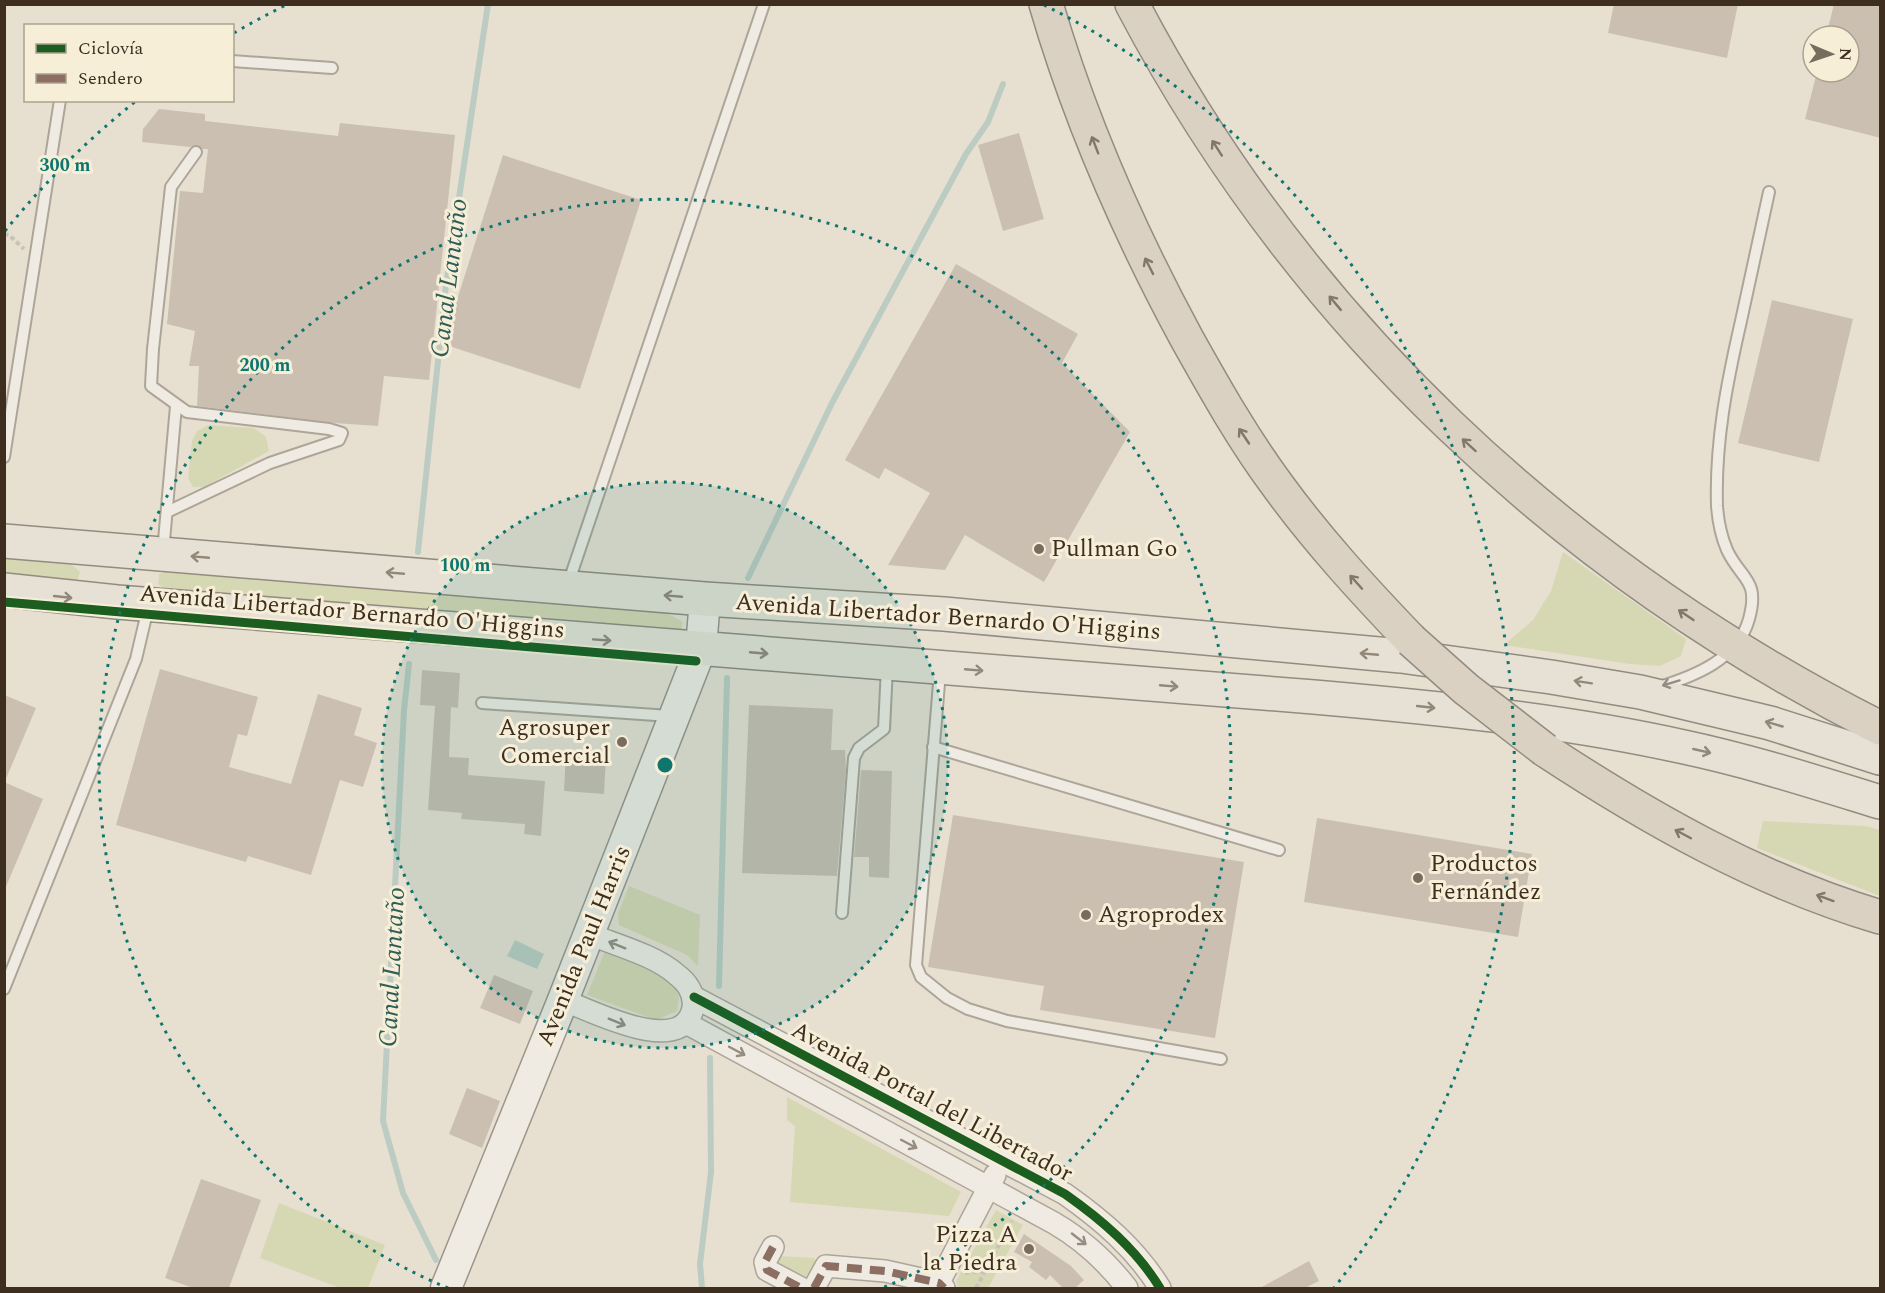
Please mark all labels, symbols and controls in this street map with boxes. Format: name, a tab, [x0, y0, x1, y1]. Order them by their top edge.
legend	[24, 24, 234, 102]
north arrow	[1801, 24, 1861, 84]
text: Ciclovía	[78, 35, 144, 62]
text: N	[1833, 48, 1857, 61]
text: Sendero	[78, 65, 143, 92]
one-way arrow	[1089, 137, 1100, 155]
one-way arrow	[1211, 140, 1223, 157]
text: 300 m	[39, 152, 91, 179]
water label: Canal Lantaño	[419, 196, 479, 360]
one-way arrow	[1142, 257, 1154, 275]
one-way arrow	[1328, 296, 1342, 311]
text: 200 m	[239, 352, 291, 379]
one-way arrow	[1238, 428, 1250, 445]
one-way arrow	[1462, 438, 1477, 452]
place label: Pullman Go	[1051, 531, 1178, 567]
marker: Pullman Go	[1032, 542, 1046, 556]
one-way arrow	[191, 551, 211, 562]
text: 100 m	[439, 552, 491, 579]
one-way arrow	[385, 567, 405, 578]
street label: Avenida Libertador Bernardo O'Higgins	[138, 575, 566, 649]
one-way arrow	[1349, 575, 1364, 590]
street label: Avenida Libertador Bernardo O'Higgins	[734, 584, 1162, 650]
one-way arrow	[663, 590, 683, 601]
one-way arrow	[52, 591, 72, 602]
one-way arrow	[1677, 609, 1694, 622]
one-way arrow	[591, 635, 611, 646]
one-way arrow	[749, 648, 769, 659]
one-way arrow	[1360, 648, 1380, 659]
one-way arrow	[964, 665, 984, 676]
one-way arrow	[1573, 677, 1593, 688]
one-way arrow	[1662, 678, 1681, 689]
one-way arrow	[1158, 681, 1178, 692]
one-way arrow	[1416, 702, 1435, 713]
place label: Agrosuper Comercial	[498, 710, 610, 774]
one-way arrow	[1765, 718, 1784, 729]
marker: Agrosuper Comercial	[615, 735, 629, 749]
one-way arrow	[1692, 746, 1712, 757]
centre of rings	[655, 755, 675, 775]
one-way arrow	[1675, 828, 1693, 839]
street label: Avenida Paul Harris	[527, 840, 641, 1052]
place label: Productos Fernández	[1430, 846, 1541, 910]
marker: Productos Fernández	[1411, 871, 1425, 885]
water label: Canal Lantaño	[368, 886, 416, 1048]
one-way arrow	[1816, 892, 1835, 903]
place label: Agroprodex	[1098, 897, 1224, 933]
marker: Agroprodex	[1079, 908, 1093, 922]
one-way arrow	[608, 939, 627, 950]
street label: Avenida Portal del Libertador	[785, 1012, 1079, 1192]
one-way arrow	[608, 1017, 626, 1028]
one-way arrow	[728, 1045, 745, 1057]
one-way arrow	[899, 1139, 917, 1150]
place label: Pizza A la Piedra	[923, 1217, 1017, 1281]
one-way arrow	[1070, 1233, 1086, 1245]
marker: Pizza A la Piedra	[1022, 1242, 1036, 1256]

